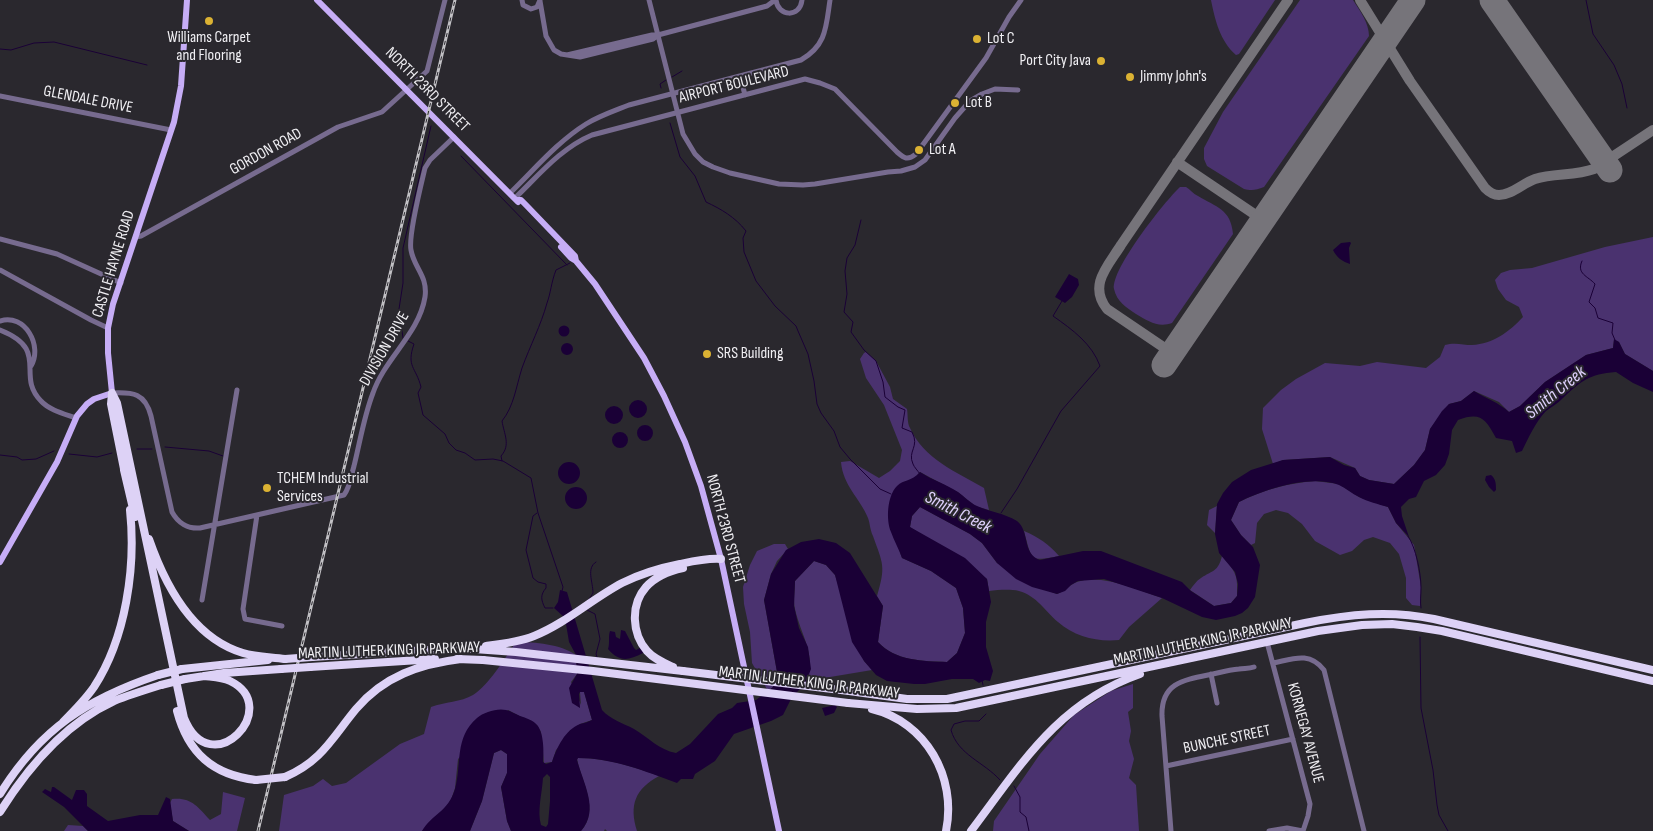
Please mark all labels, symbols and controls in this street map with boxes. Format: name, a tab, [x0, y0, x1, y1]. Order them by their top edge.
marker: Williams Carpet and Flooring	[203, 15, 215, 27]
place label: Williams Carpet and Flooring	[167, 28, 251, 66]
place label: Lot C	[987, 29, 1015, 49]
marker: Lot C	[971, 33, 983, 45]
street label: NORTH 23RD STREET	[381, 44, 473, 136]
place label: Port City Java	[1020, 51, 1091, 71]
marker: Port City Java	[1095, 55, 1107, 67]
street label: AIRPORT BOULEVARD	[677, 62, 791, 108]
place label: Jimmy John's	[1140, 67, 1207, 87]
marker: Jimmy John's	[1124, 71, 1136, 83]
street label: GLENDALE DRIVE	[42, 82, 134, 118]
place label: Lot B	[965, 93, 992, 113]
marker: Lot B	[949, 97, 961, 109]
street label: GORDON ROAD	[227, 124, 305, 180]
place label: Lot A	[929, 140, 956, 160]
marker: Lot A	[913, 144, 925, 156]
street label: CASTLE HAYNE ROAD	[89, 208, 139, 320]
street label: DIVISION DRIVE	[356, 308, 414, 390]
place label: SRS Building	[717, 344, 783, 364]
marker: SRS Building	[701, 348, 713, 360]
water label: Smith Creek	[1521, 362, 1591, 424]
place label: TCHEM Industrial Services	[277, 469, 369, 507]
street label: NORTH 23RD STREET	[701, 473, 749, 585]
marker: TCHEM Industrial Services	[261, 482, 273, 494]
water label: Smith Creek	[921, 487, 995, 539]
street label: MARTIN LUTHER KING JR PARKWAY	[1112, 614, 1294, 670]
street label: MARTIN LUTHER KING JR PARKWAY	[298, 638, 480, 664]
street label: MARTIN LUTHER KING JR PARKWAY	[718, 662, 900, 704]
street label: KORNEGAY AVENUE	[1282, 681, 1328, 785]
street label: BUNCHE STREET	[1182, 721, 1272, 759]

